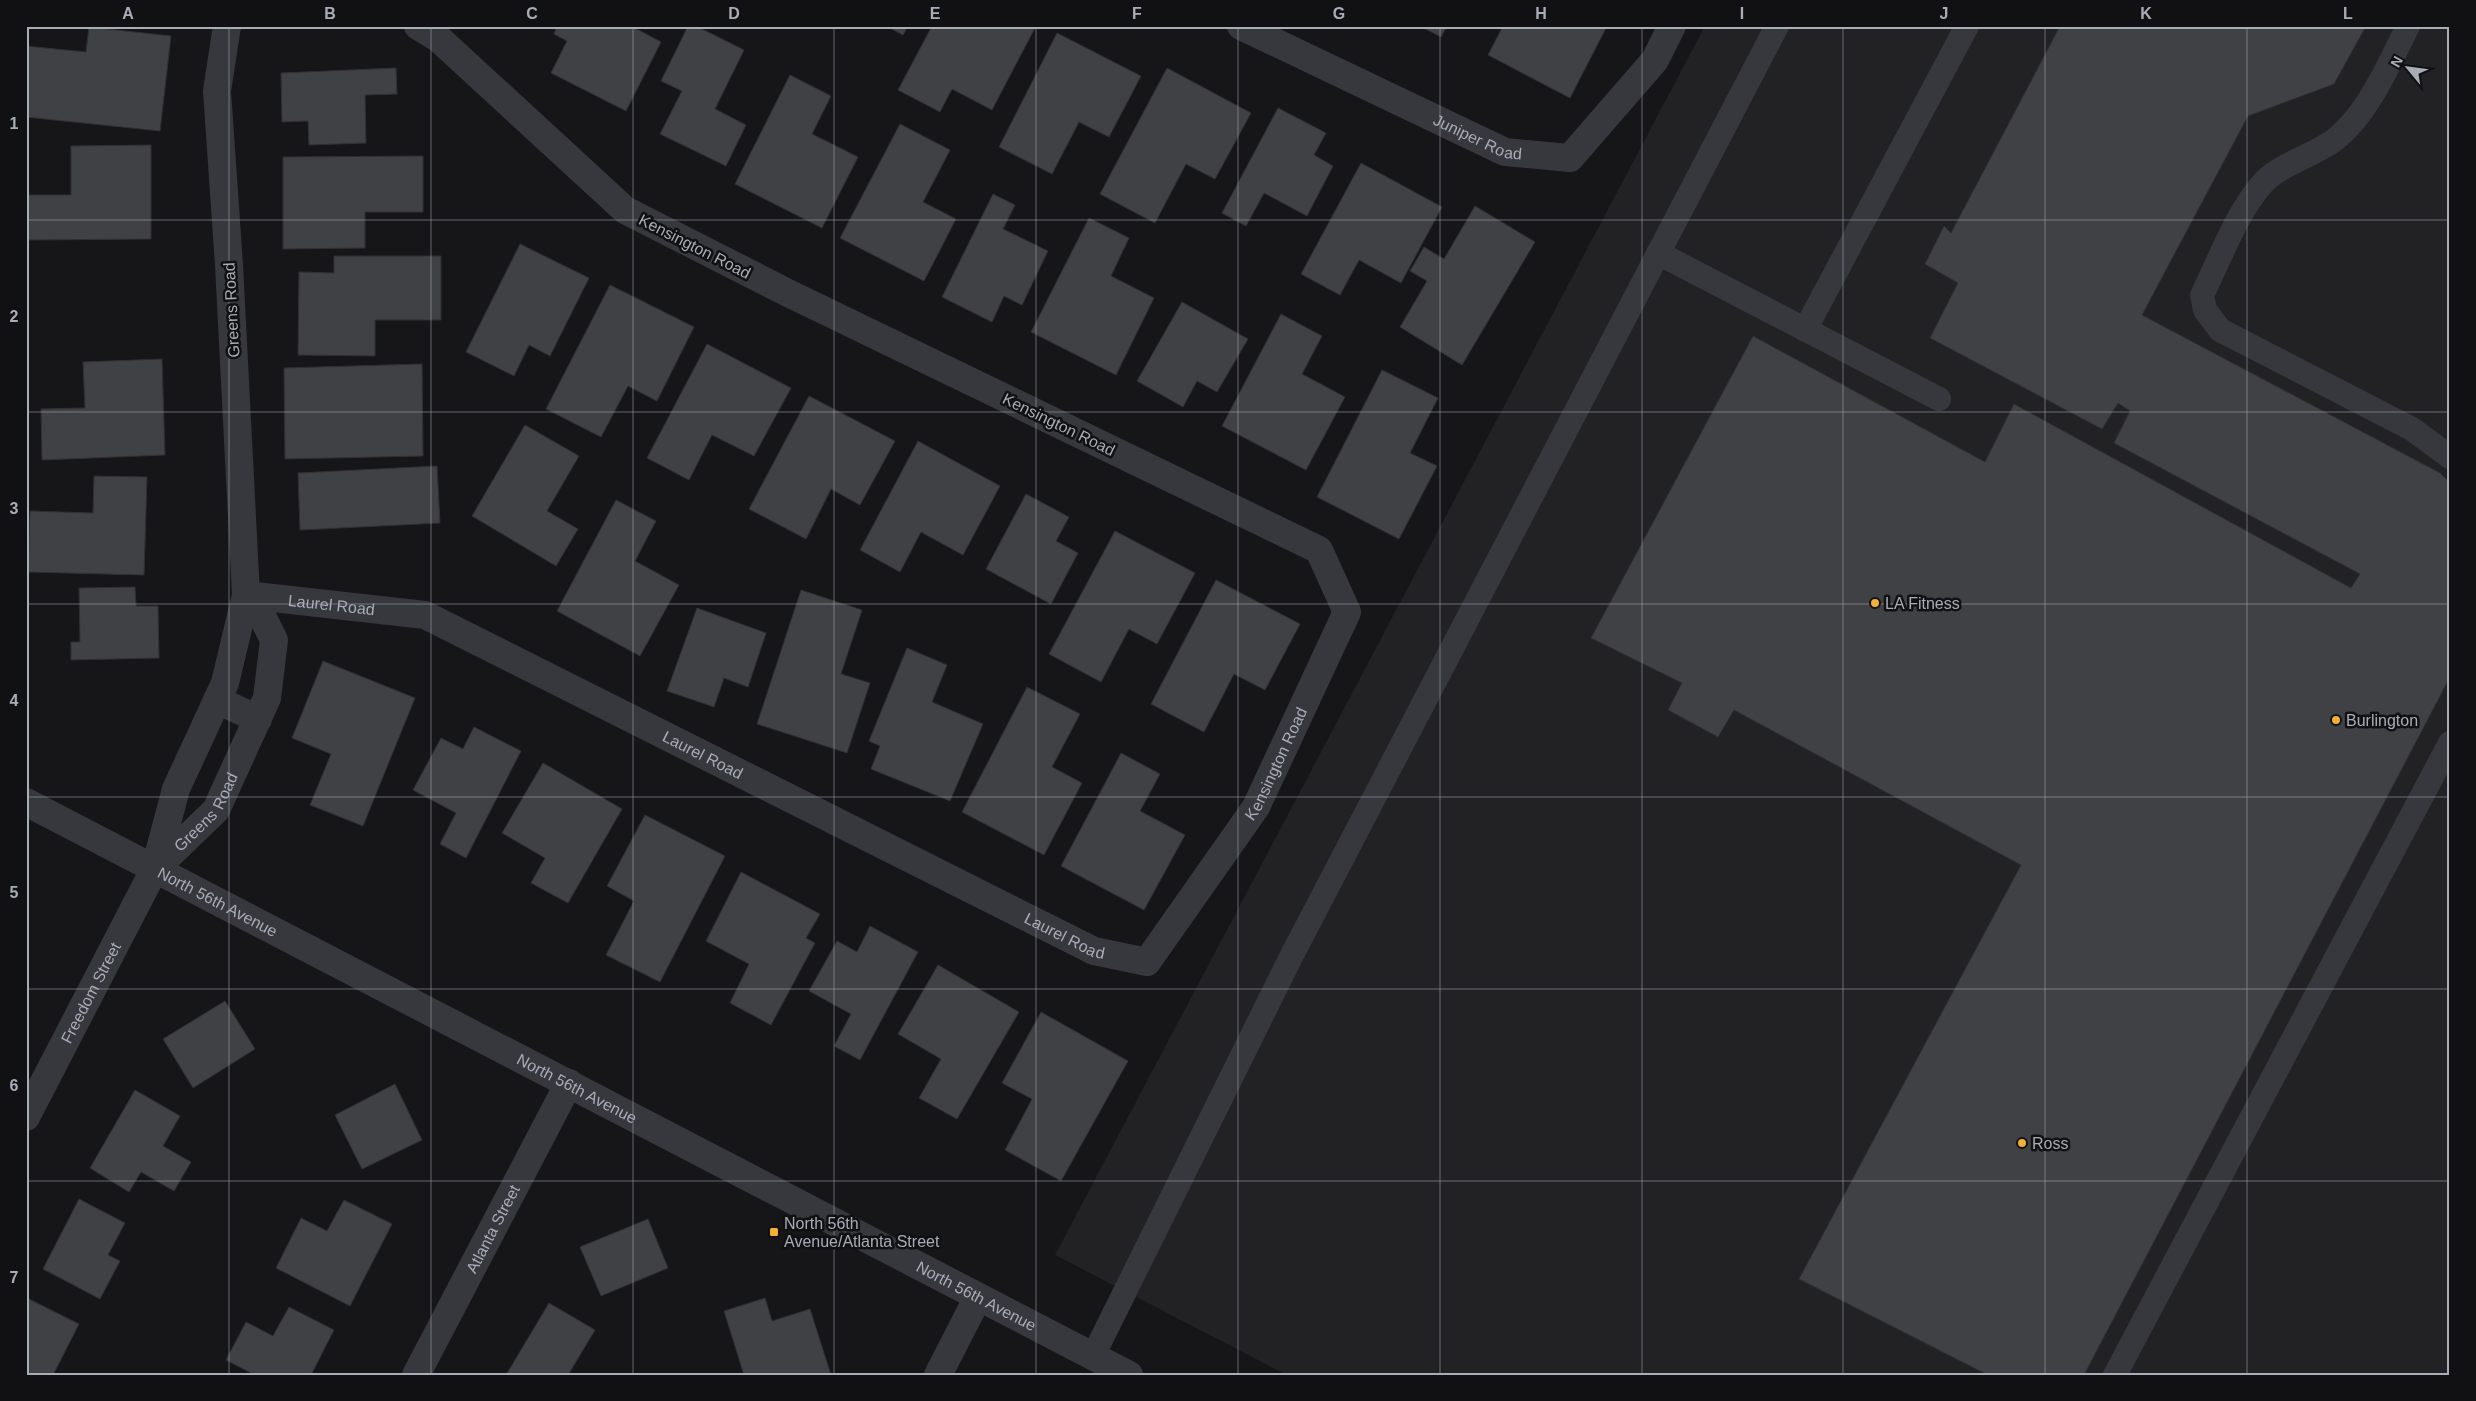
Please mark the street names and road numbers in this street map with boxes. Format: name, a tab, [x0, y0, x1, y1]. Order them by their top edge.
street label: Juniper Road	[1431, 111, 1523, 163]
street label: Kensington Road	[636, 211, 753, 282]
street label: Greens Road	[221, 262, 242, 358]
street label: Kensington Road	[1000, 390, 1118, 459]
street label: Laurel Road	[287, 592, 376, 618]
street label: Kensington Road	[1242, 705, 1310, 823]
street label: Laurel Road	[660, 728, 745, 782]
street label: Greens Road	[171, 770, 241, 855]
street label: North 56th Avenue	[155, 864, 280, 940]
street label: Laurel Road	[1022, 910, 1106, 962]
street label: Freedom Street	[58, 939, 124, 1046]
street label: North 56th Avenue	[514, 1051, 640, 1127]
street label: Atlanta Street	[463, 1182, 523, 1276]
street label: North 56th Avenue	[914, 1258, 1039, 1334]

